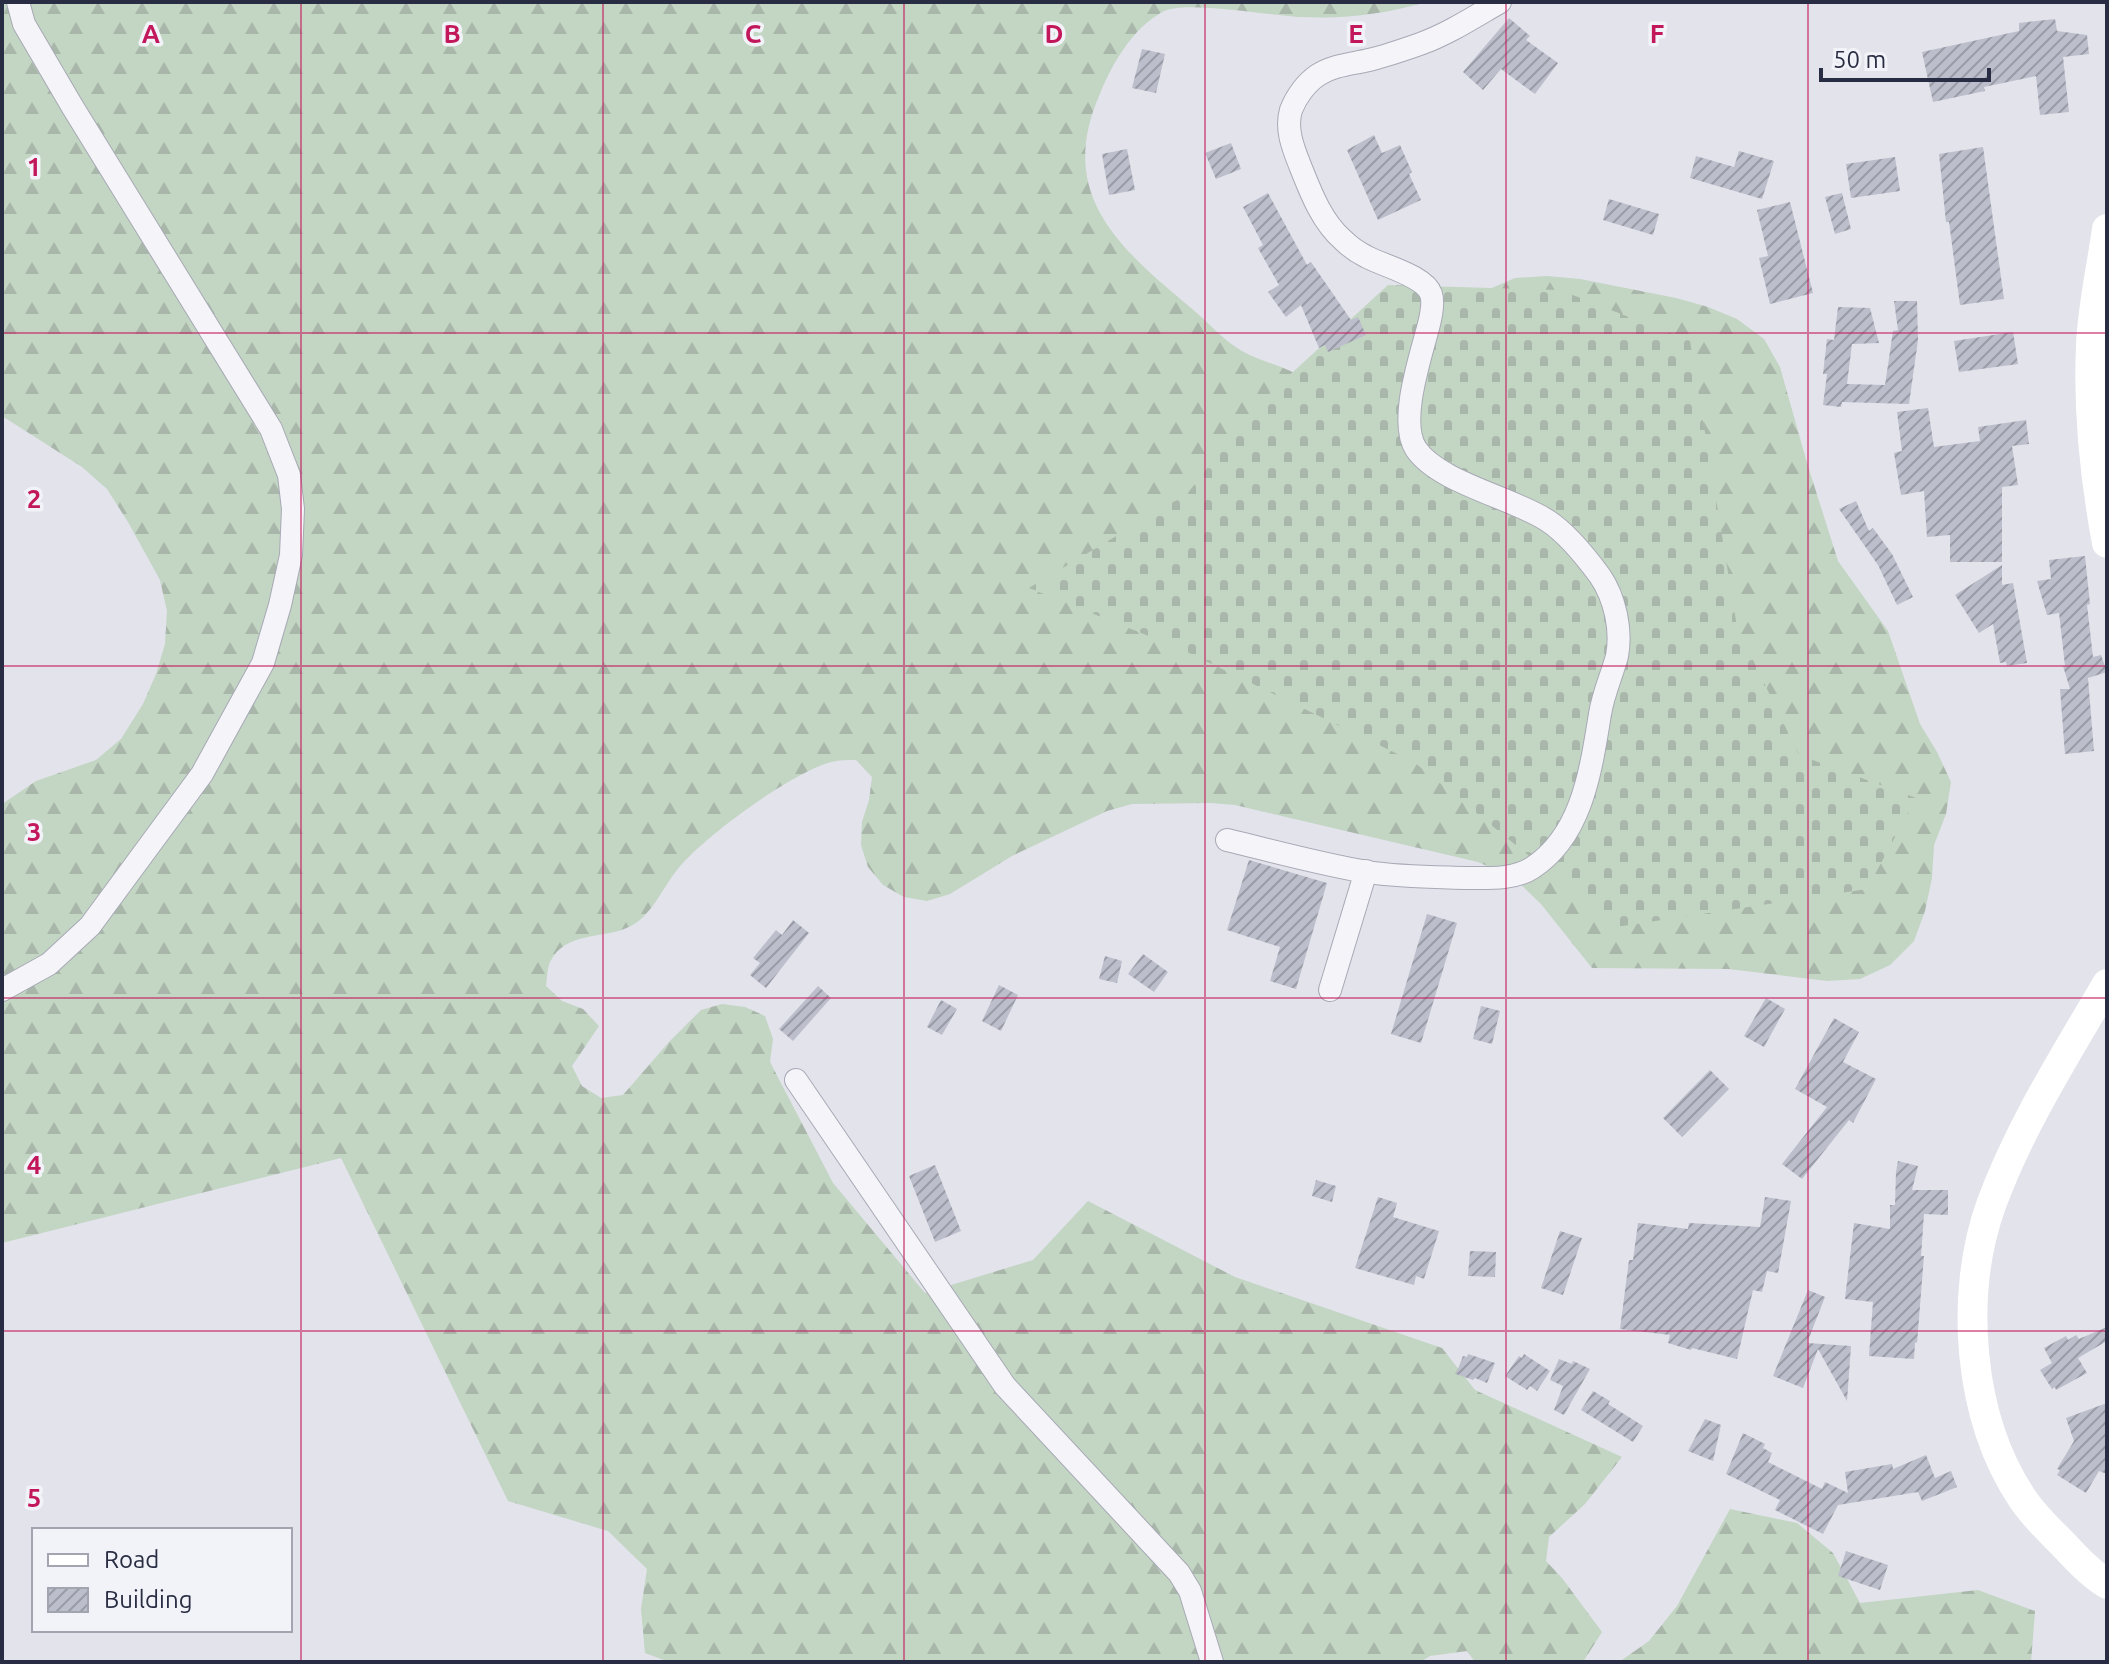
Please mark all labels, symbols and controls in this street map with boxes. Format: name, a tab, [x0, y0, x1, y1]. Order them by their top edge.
text: A	[142, 19, 161, 48]
text: B	[443, 19, 461, 48]
text: C	[745, 19, 762, 48]
text: D	[1045, 19, 1063, 48]
text: E	[1348, 19, 1364, 48]
text: F	[1650, 19, 1664, 48]
scale bar	[1821, 32, 1989, 82]
text: 50 m	[1833, 46, 1886, 73]
text: 1	[27, 152, 41, 181]
text: 2	[27, 484, 41, 513]
text: 3	[27, 817, 41, 846]
text: 4	[27, 1150, 41, 1179]
text: 5	[27, 1483, 41, 1512]
legend	[32, 1528, 292, 1632]
text: Road	[104, 1546, 159, 1573]
text: Building	[104, 1586, 192, 1613]

